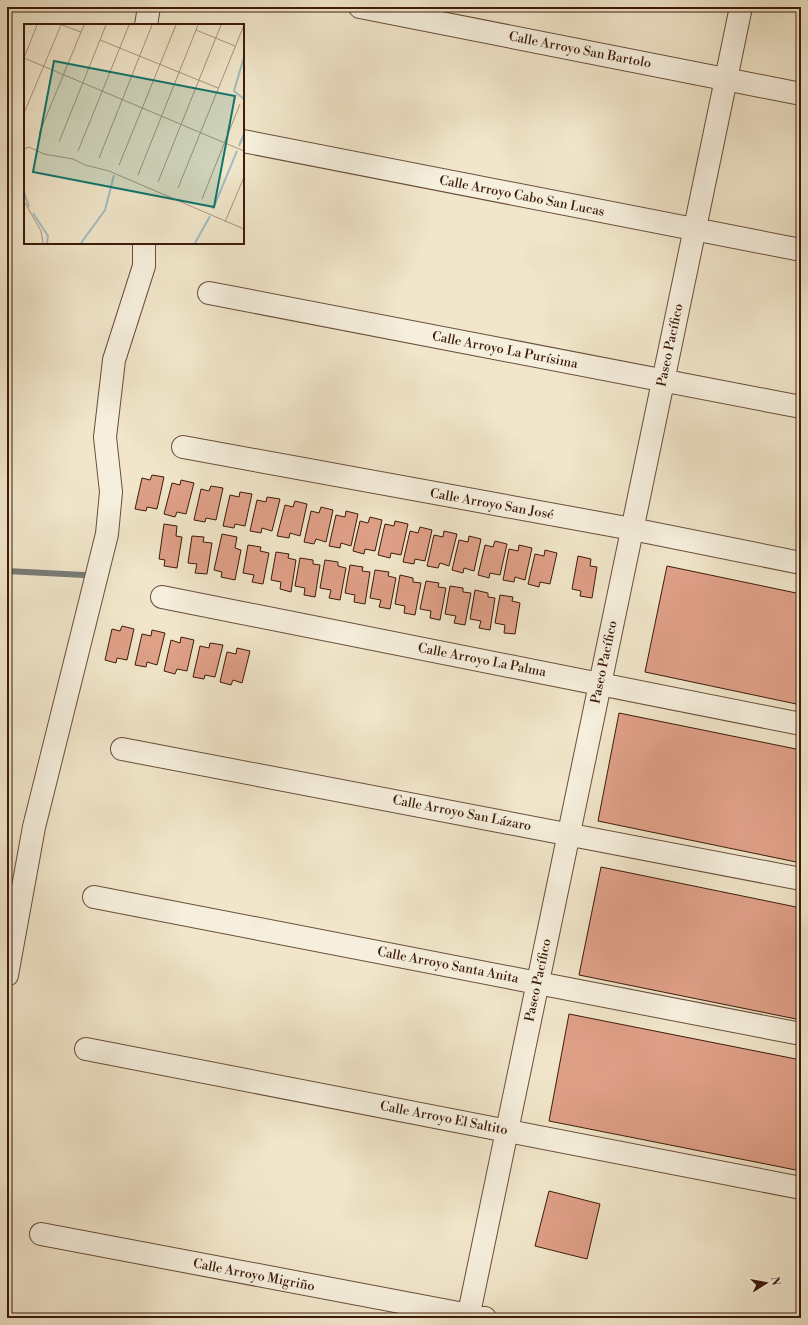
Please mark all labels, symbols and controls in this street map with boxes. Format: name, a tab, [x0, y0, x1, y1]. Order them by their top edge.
inset map	[24, 24, 244, 244]
street label: Calle Arroyo San Bartolo	[507, 28, 653, 72]
street label: Calle Arroyo Cabo San Lucas	[438, 172, 606, 220]
street label: Paseo Pacífico	[653, 302, 687, 388]
street label: Calle Arroyo La Purísima	[431, 328, 580, 372]
street label: Calle Arroyo San José	[429, 485, 556, 523]
street label: Paseo Pacífico	[587, 619, 621, 705]
street label: Calle Arroyo La Palma	[417, 640, 548, 680]
street label: Calle Arroyo San Lázaro	[391, 792, 533, 834]
street label: Paseo Pacífico	[521, 937, 555, 1023]
street label: Calle Arroyo Santa Anita	[376, 943, 521, 987]
street label: Calle Arroyo El Saltito	[379, 1098, 509, 1138]
street label: Calle Arroyo Migriño	[192, 1255, 316, 1295]
north arrow	[746, 1263, 786, 1303]
text: N	[767, 1276, 783, 1287]

